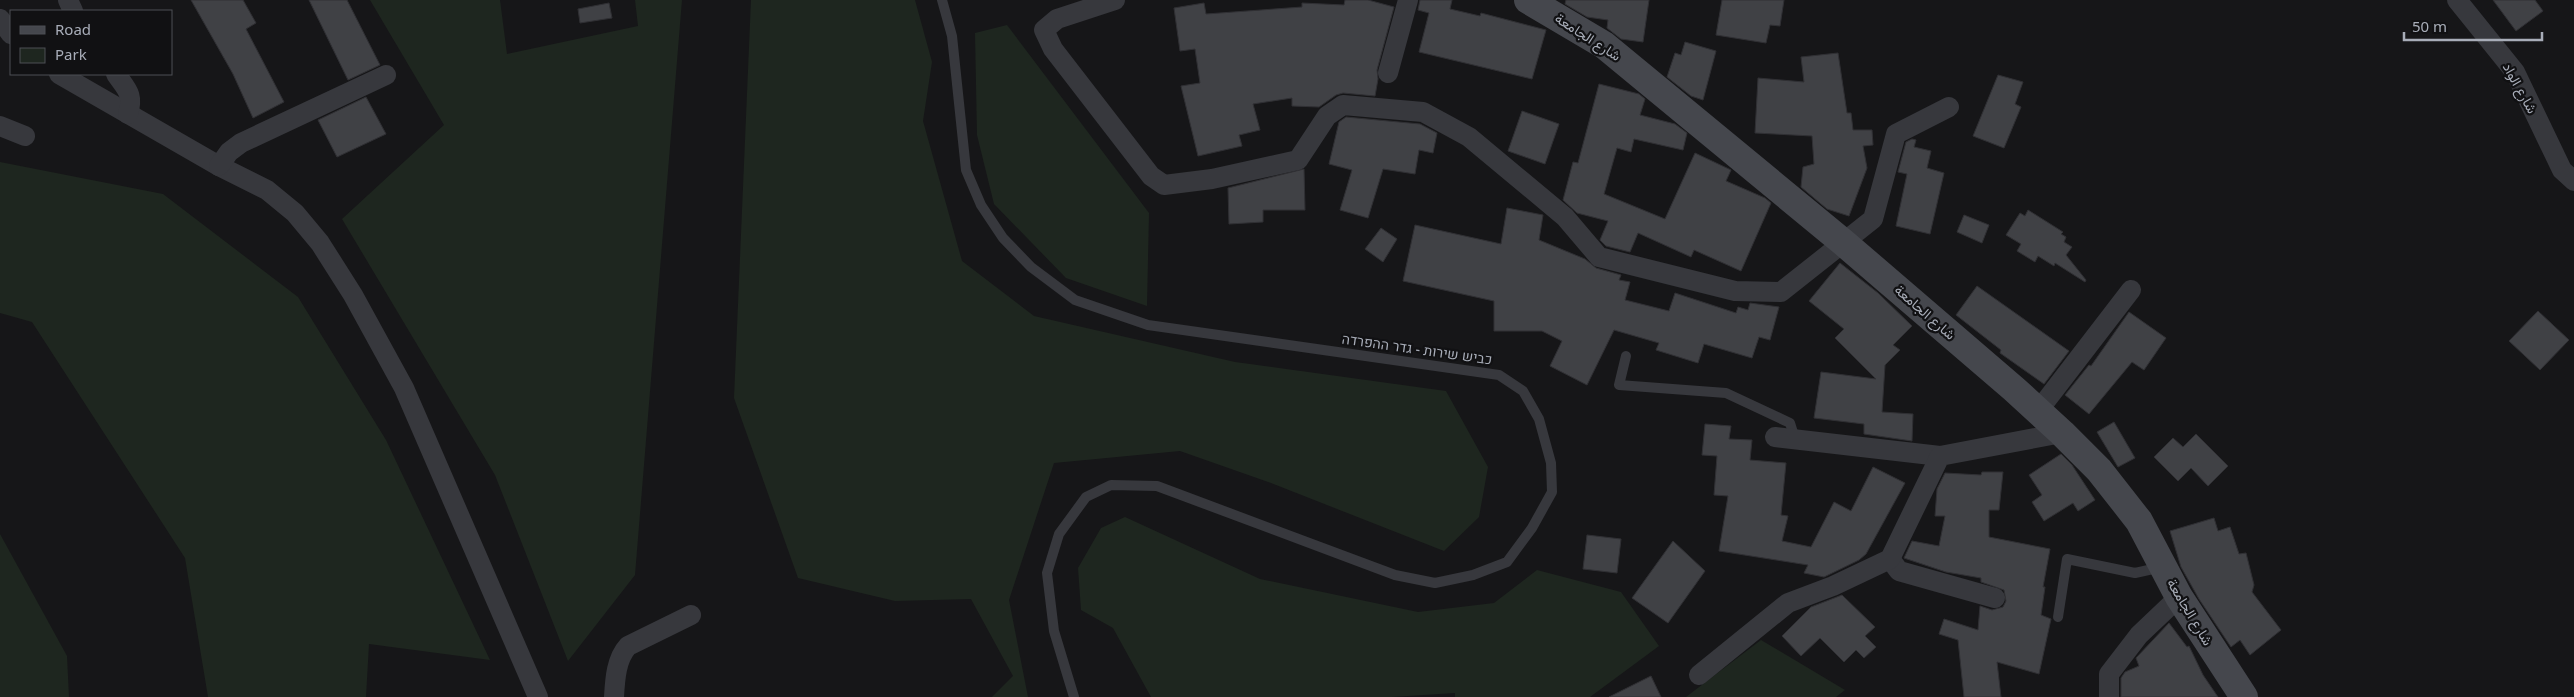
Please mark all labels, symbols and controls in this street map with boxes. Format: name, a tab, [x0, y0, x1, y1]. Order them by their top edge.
street label: شارع الجامعة	[1551, 8, 1625, 67]
legend	[10, 10, 172, 75]
scale bar	[2404, 10, 2542, 42]
text: 50 m	[2412, 16, 2447, 36]
text: Road	[55, 19, 91, 39]
text: Park	[55, 44, 87, 64]
street label: شارع الواد	[2497, 59, 2542, 118]
street label: شارع الجامعة	[1889, 280, 1960, 345]
street label: כביש שירות - גדר ההפרדה	[1341, 329, 1493, 368]
street label: شارع الجامعة	[2161, 575, 2218, 650]

